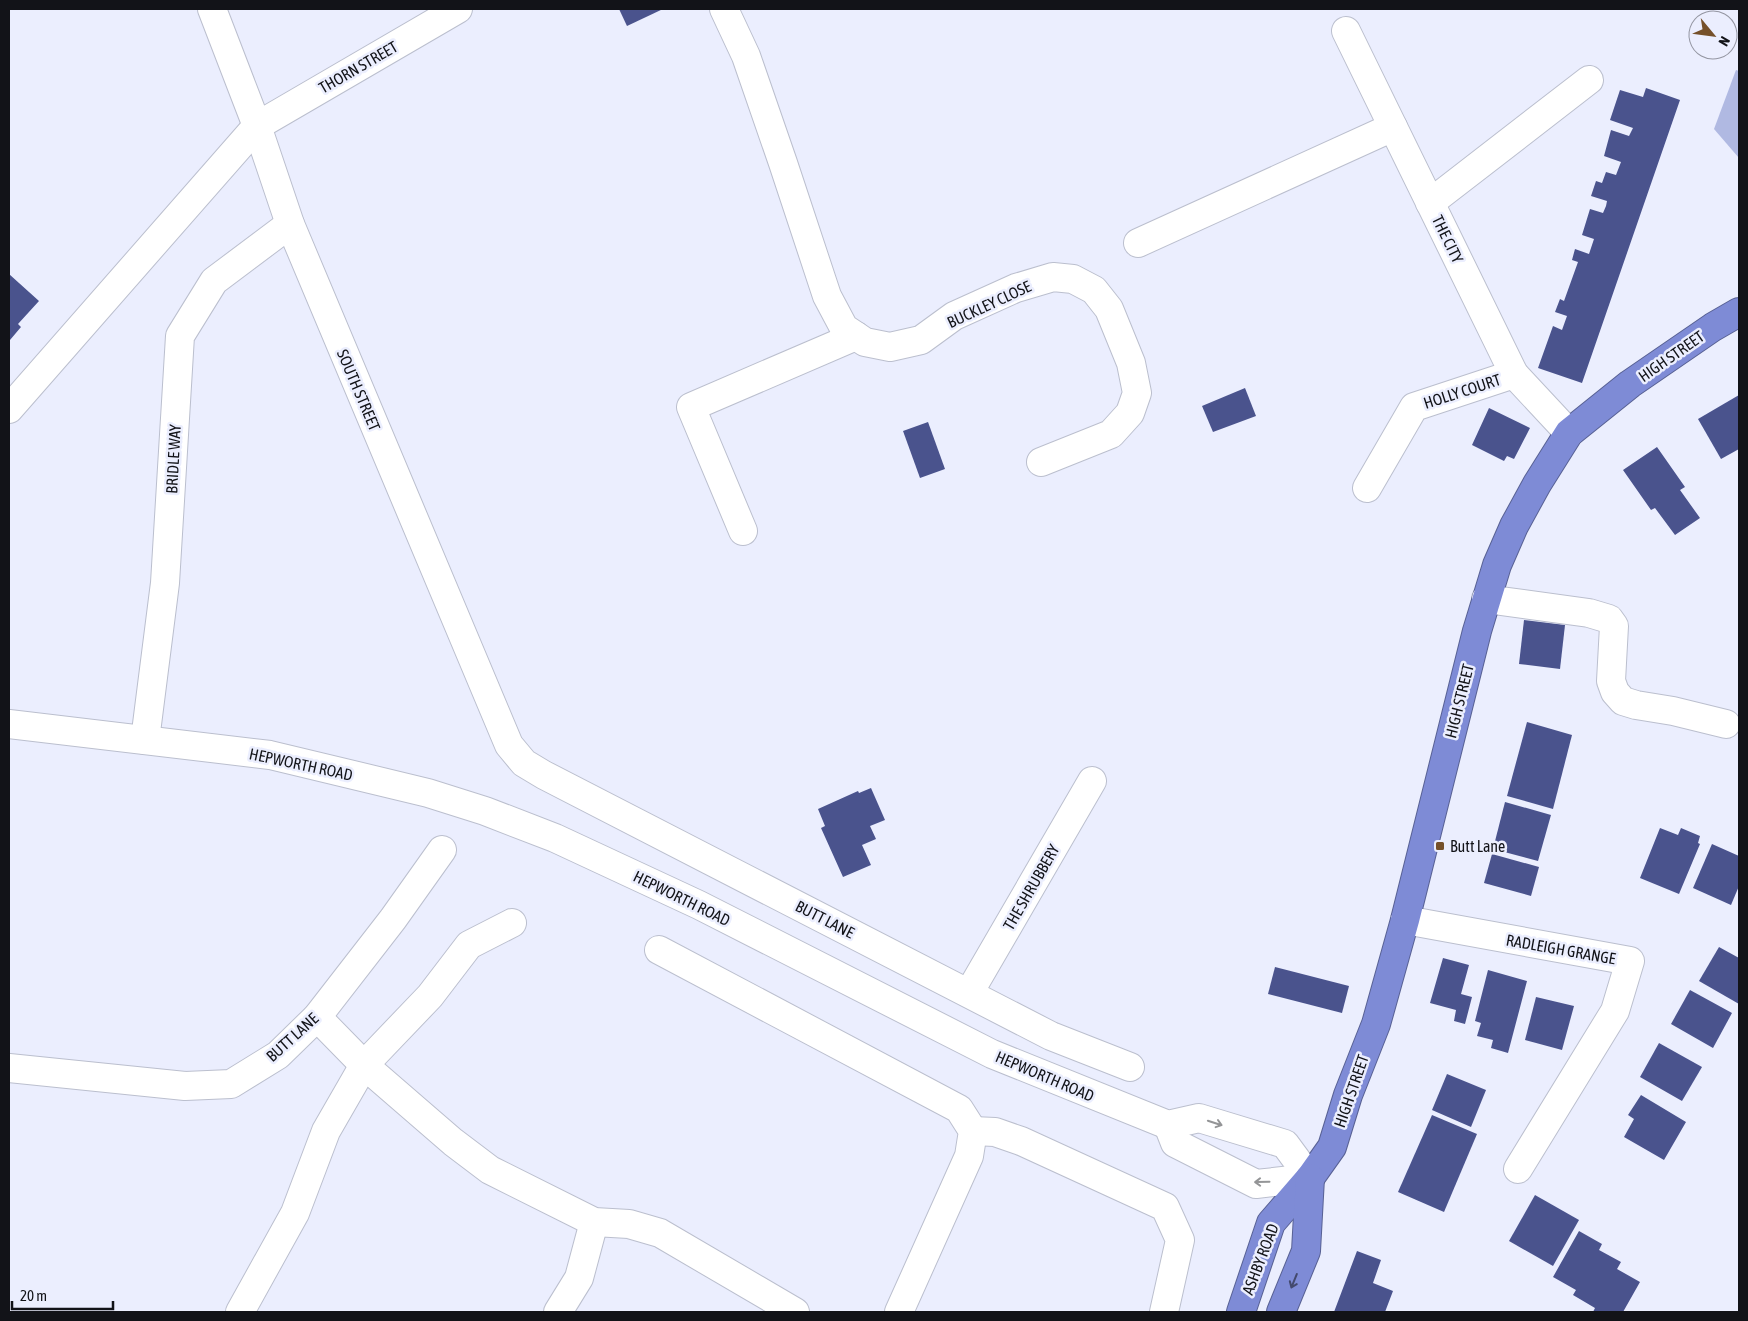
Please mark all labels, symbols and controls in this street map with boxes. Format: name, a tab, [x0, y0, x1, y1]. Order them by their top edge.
north arrow	[1688, 10, 1738, 60]
text: N	[1715, 34, 1733, 49]
street label: THORN STREET	[316, 37, 400, 97]
street label: THE CITY	[1429, 212, 1468, 267]
street label: BUCKLEY CLOSE	[944, 277, 1034, 331]
street label: HIGH STREET	[1635, 327, 1707, 385]
street label: SOUTH STREET	[334, 347, 384, 433]
street label: HOLLY COURT	[1421, 370, 1503, 412]
street label: BRIDLE WAY	[162, 423, 184, 494]
street label: HIGH STREET	[1441, 662, 1477, 740]
street label: HEPWORTH ROAD	[248, 744, 354, 784]
place label: Butt Lane	[1450, 837, 1505, 855]
street label: THE SHRUBBERY	[999, 840, 1063, 933]
marker: Butt Lane	[1434, 840, 1446, 852]
street label: HEPWORTH ROAD	[631, 867, 733, 929]
street label: BUTT LANE	[793, 897, 858, 942]
street label: RADLEIGH GRANGE	[1505, 931, 1617, 968]
street label: BUTT LANE	[262, 1009, 322, 1065]
street label: HEPWORTH ROAD	[993, 1047, 1097, 1105]
street label: HIGH STREET	[1330, 1052, 1372, 1130]
one-way arrow	[1207, 1119, 1223, 1129]
one-way arrow	[1254, 1177, 1270, 1187]
street label: ASHBY ROAD	[1238, 1221, 1282, 1297]
one-way arrow	[1288, 1273, 1298, 1288]
scale bar	[12, 1278, 114, 1310]
text: 20 m	[20, 1287, 47, 1304]

